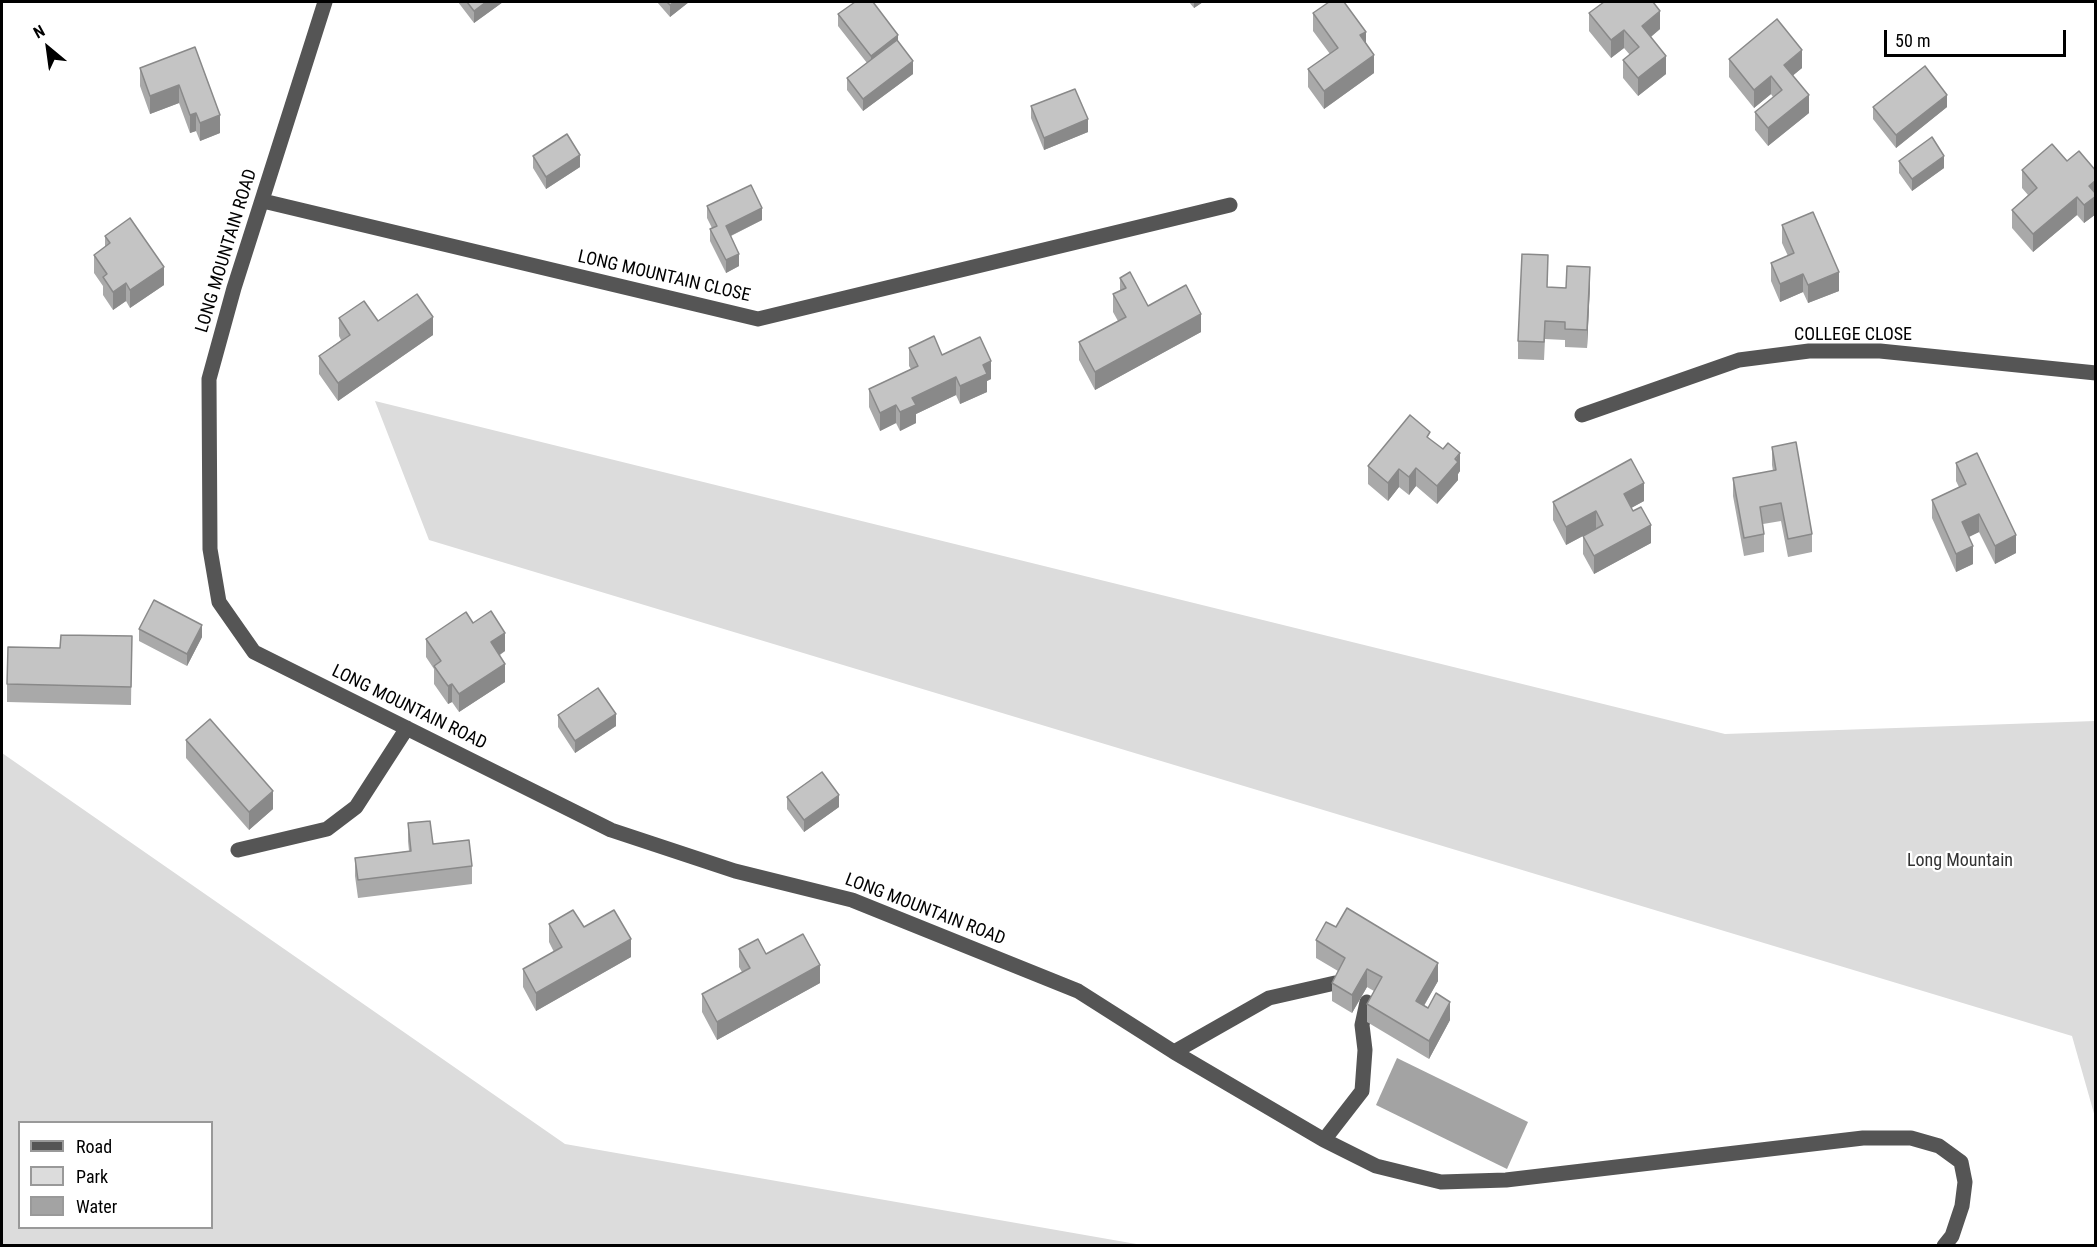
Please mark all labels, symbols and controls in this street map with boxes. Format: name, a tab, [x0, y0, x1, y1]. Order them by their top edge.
north arrow	[18, 18, 78, 78]
scale bar	[1887, 18, 2068, 56]
text: N	[30, 21, 48, 43]
text: 50 m	[1895, 30, 1930, 51]
street label: LONG MOUNTAIN ROAD	[192, 167, 262, 335]
street label: LONG MOUNTAIN CLOSE	[576, 247, 752, 307]
street label: COLLEGE CLOSE	[1794, 324, 1912, 346]
street label: LONG MOUNTAIN ROAD	[328, 661, 490, 755]
park label: Long Mountain	[1907, 850, 2013, 872]
street label: LONG MOUNTAIN ROAD	[842, 869, 1008, 951]
legend	[18, 1121, 213, 1229]
text: Road	[76, 1136, 112, 1157]
text: Park	[76, 1166, 108, 1187]
text: Water	[76, 1196, 117, 1217]

